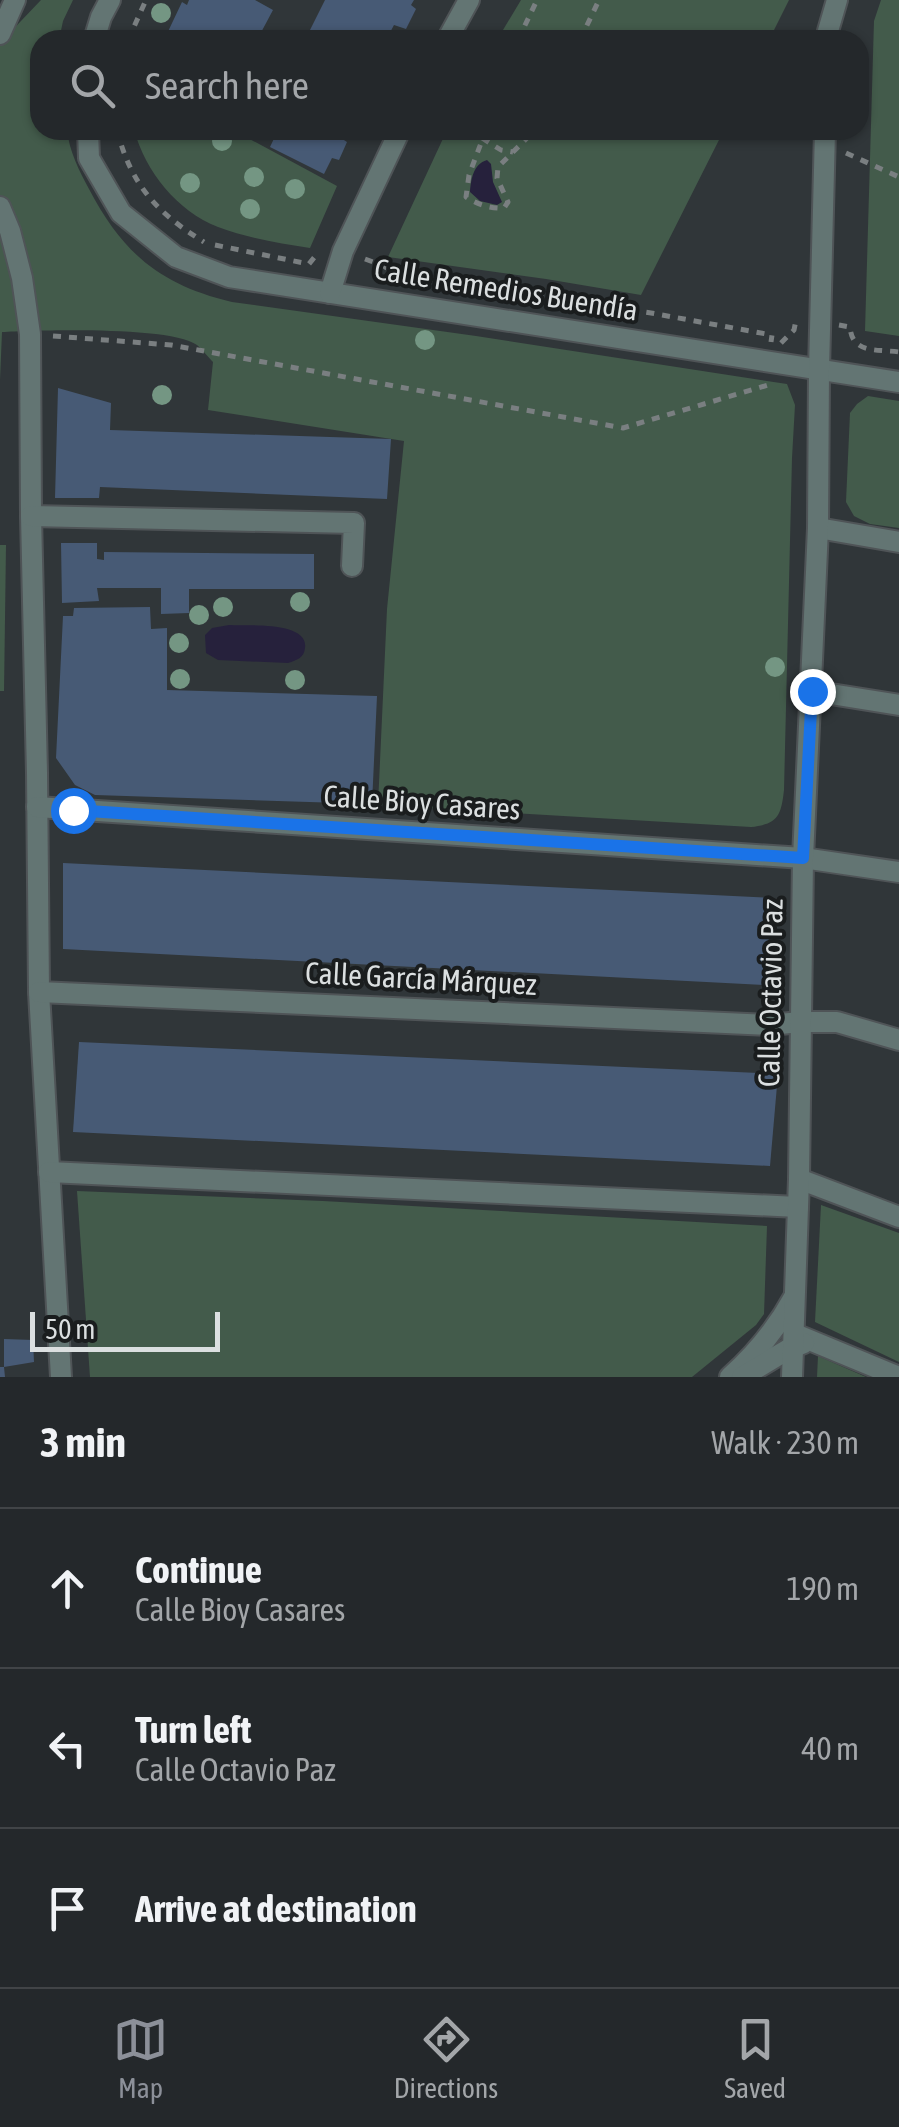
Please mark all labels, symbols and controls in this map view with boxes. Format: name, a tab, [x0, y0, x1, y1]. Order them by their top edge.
search box	[30, 30, 869, 140]
icon: search	[65, 58, 120, 113]
text: Search here	[145, 64, 309, 107]
street label: Calle Remedios Buendía	[372, 251, 640, 327]
route end	[790, 669, 836, 715]
street label: Calle Bioy Casares	[323, 778, 522, 826]
route start	[51, 788, 97, 834]
street label: Calle Octavio Paz	[751, 898, 789, 1087]
street label: Calle García Márquez	[305, 955, 538, 1001]
scale bar	[30, 1307, 220, 1352]
text: 50 m	[45, 1313, 95, 1345]
text: 3 min	[40, 1418, 126, 1466]
text: Walk · 230 m	[711, 1424, 859, 1461]
text: Continue	[135, 1548, 262, 1591]
icon: ahead	[40, 1561, 95, 1616]
text: 190 m	[786, 1570, 859, 1607]
text: Calle Bioy Casares	[135, 1591, 345, 1628]
text: Turn left	[135, 1708, 251, 1751]
icon: left	[40, 1721, 95, 1776]
text: 40 m	[801, 1730, 859, 1767]
text: Calle Octavio Paz	[135, 1751, 336, 1788]
icon: arrive	[40, 1881, 95, 1936]
text: Arrive at destination	[135, 1887, 417, 1930]
tab: Map	[113, 2012, 168, 2104]
tab: Directions	[394, 2012, 498, 2104]
tab: Saved	[724, 2012, 786, 2104]

